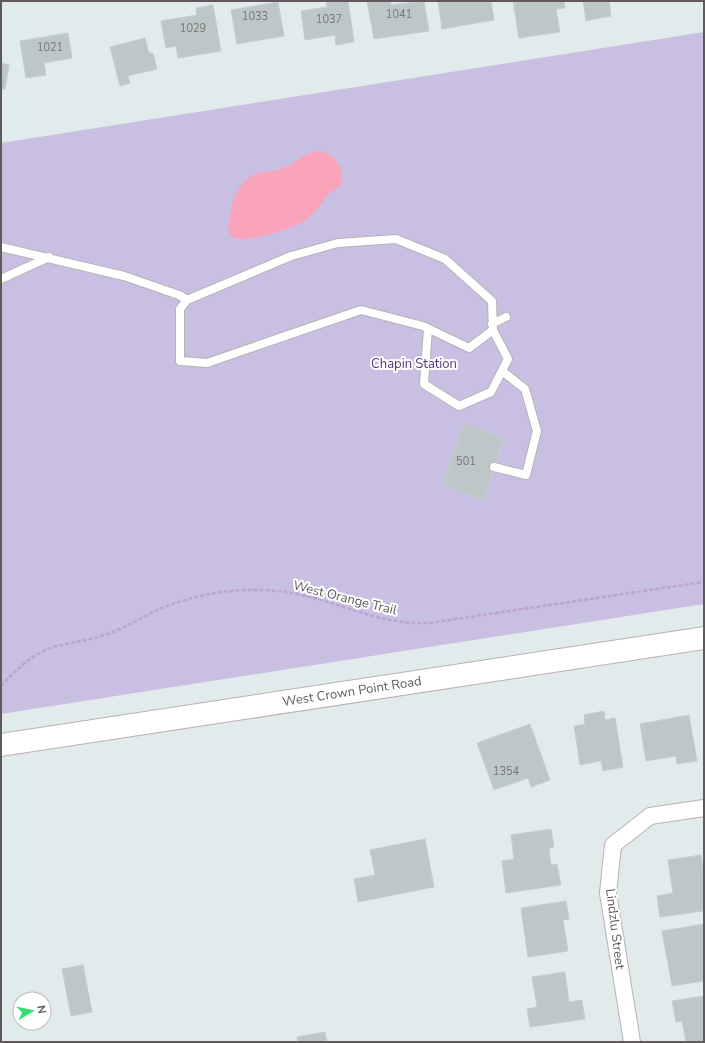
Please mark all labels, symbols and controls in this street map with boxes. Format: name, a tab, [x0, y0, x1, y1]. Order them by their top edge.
house number: 1041	[386, 7, 412, 22]
house number: 1033	[242, 9, 268, 24]
house number: 1037	[316, 12, 342, 27]
house number: 1029	[180, 21, 206, 36]
house number: 1021	[37, 40, 63, 55]
park label: Chapin Station	[371, 355, 457, 373]
house number: 501	[456, 454, 476, 469]
street label: West Orange Trail	[291, 576, 399, 620]
street label: West Crown Point Road	[281, 672, 423, 711]
house number: 1354	[493, 764, 520, 779]
street label: Lindzlu Street	[601, 888, 629, 971]
north arrow	[12, 991, 52, 1031]
text: N	[33, 1004, 49, 1015]

